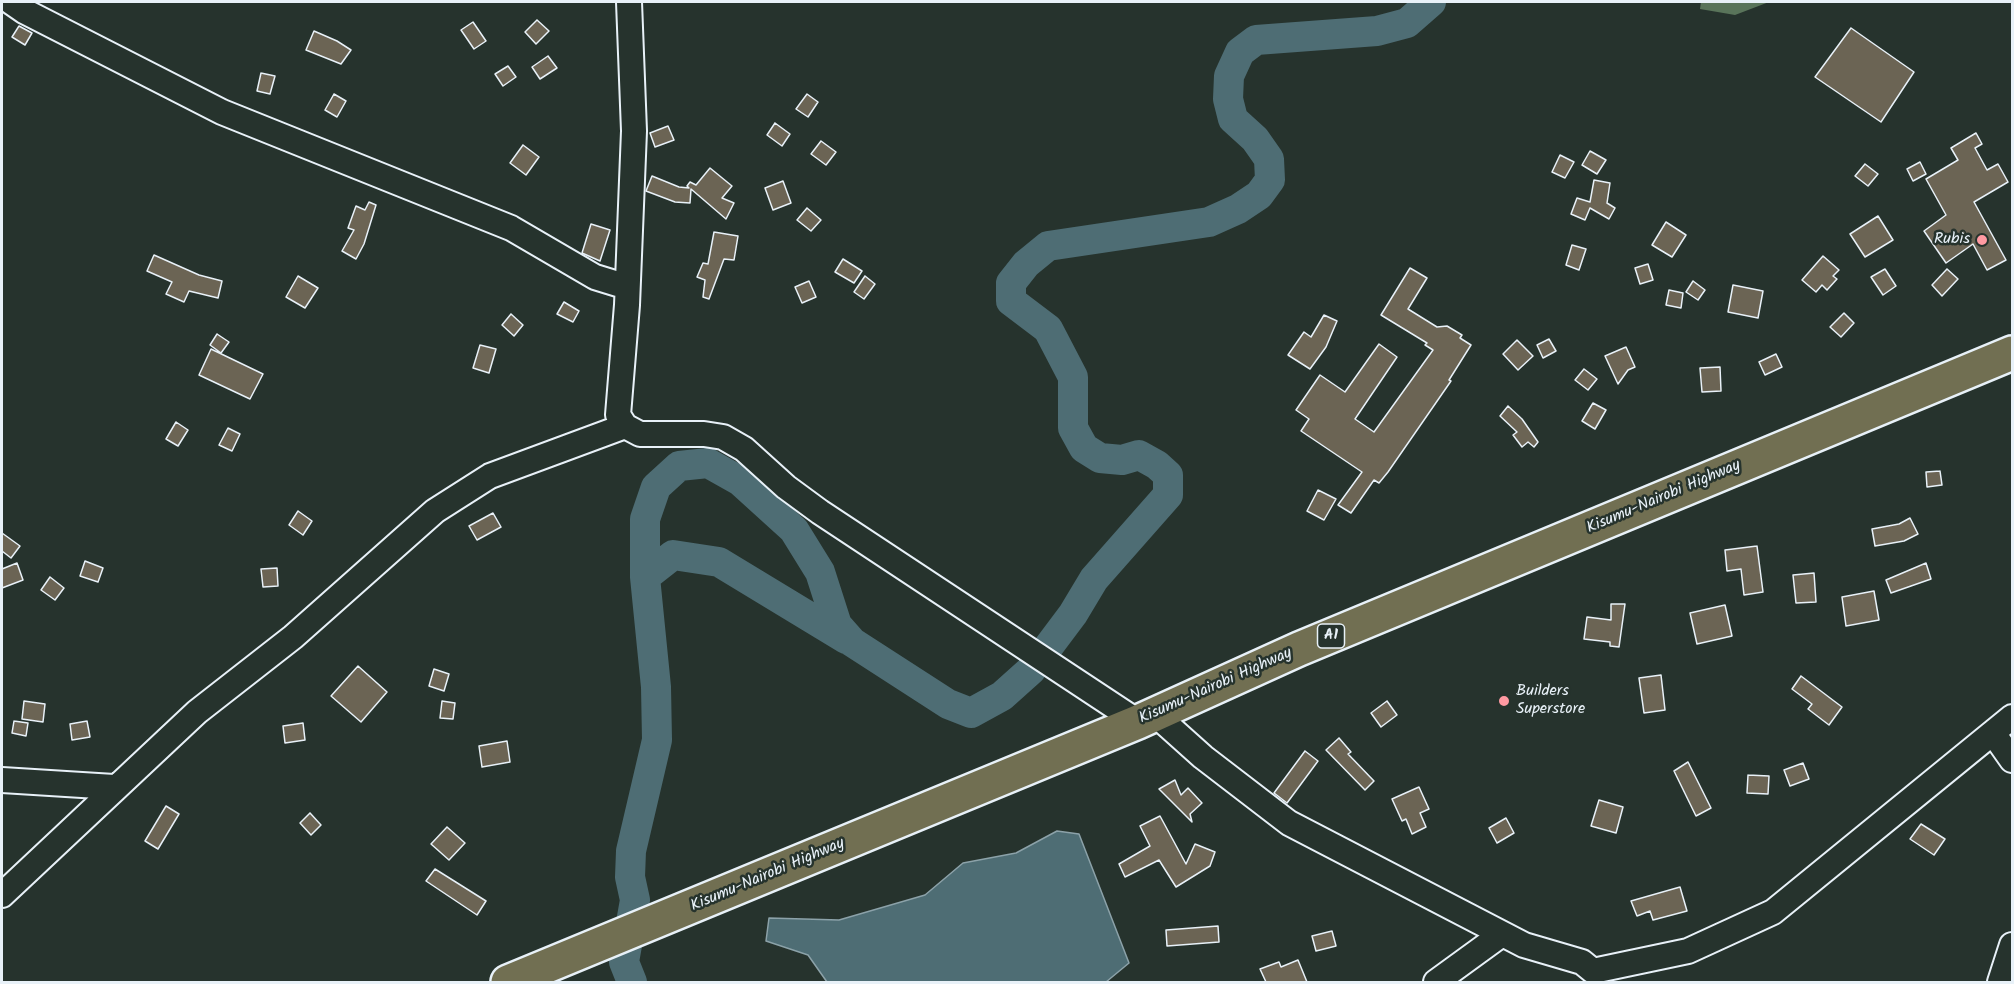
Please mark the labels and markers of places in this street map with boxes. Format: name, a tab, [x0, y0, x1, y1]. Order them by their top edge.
place label: Rubis	[1934, 230, 1970, 250]
marker: Rubis	[1975, 233, 1989, 247]
place label: Builders Superstore	[1516, 682, 1585, 720]
marker: Builders Superstore	[1497, 694, 1511, 708]

